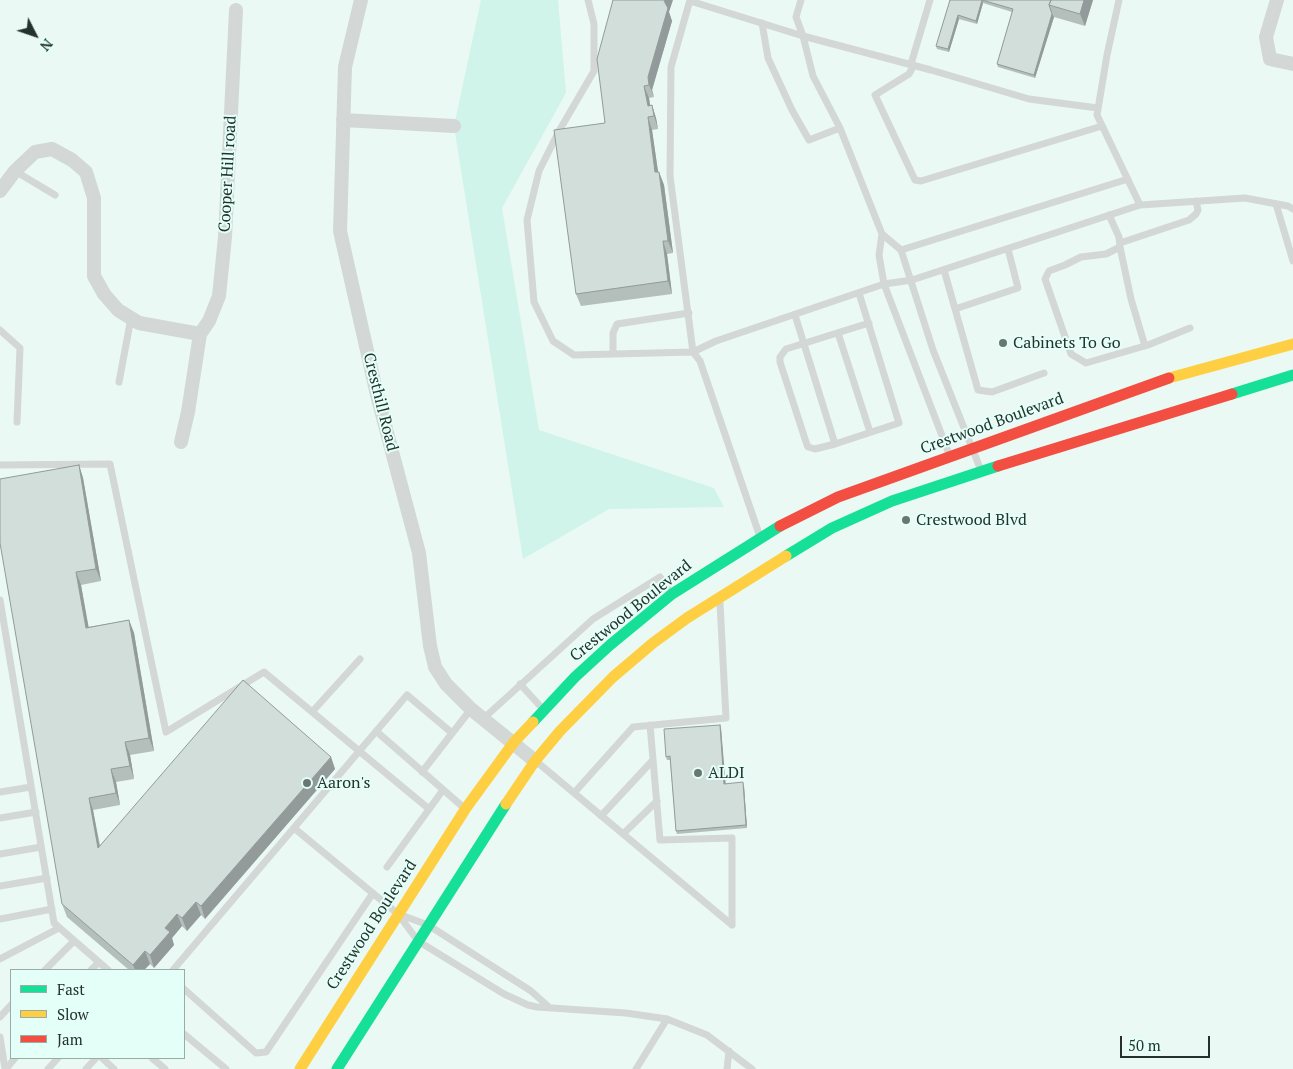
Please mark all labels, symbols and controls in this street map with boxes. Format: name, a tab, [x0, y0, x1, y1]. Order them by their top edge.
north arrow	[10, 10, 60, 60]
text: N	[36, 35, 57, 55]
street label: Cooper Hill road	[215, 115, 241, 233]
place label: Cabinets To Go	[1013, 333, 1121, 353]
marker: Cabinets To Go	[997, 337, 1009, 349]
street label: Cresthill Road	[358, 351, 402, 453]
street label: Crestwood Boulevard	[918, 389, 1066, 459]
place label: Crestwood Blvd	[916, 510, 1027, 530]
marker: Crestwood Blvd	[900, 514, 912, 526]
street label: Crestwood Boulevard	[566, 556, 696, 666]
place label: ALDI	[708, 763, 745, 783]
marker: ALDI	[692, 767, 704, 779]
place label: Aaron's	[317, 773, 371, 793]
marker: Aaron's	[301, 777, 313, 789]
street label: Crestwood Boulevard	[323, 856, 421, 994]
legend	[10, 969, 185, 1059]
text: Fast	[57, 979, 85, 999]
text: Slow	[57, 1004, 89, 1024]
scale bar	[1123, 1026, 1213, 1058]
text: Jam	[57, 1029, 83, 1049]
text: 50 m	[1128, 1035, 1161, 1055]

